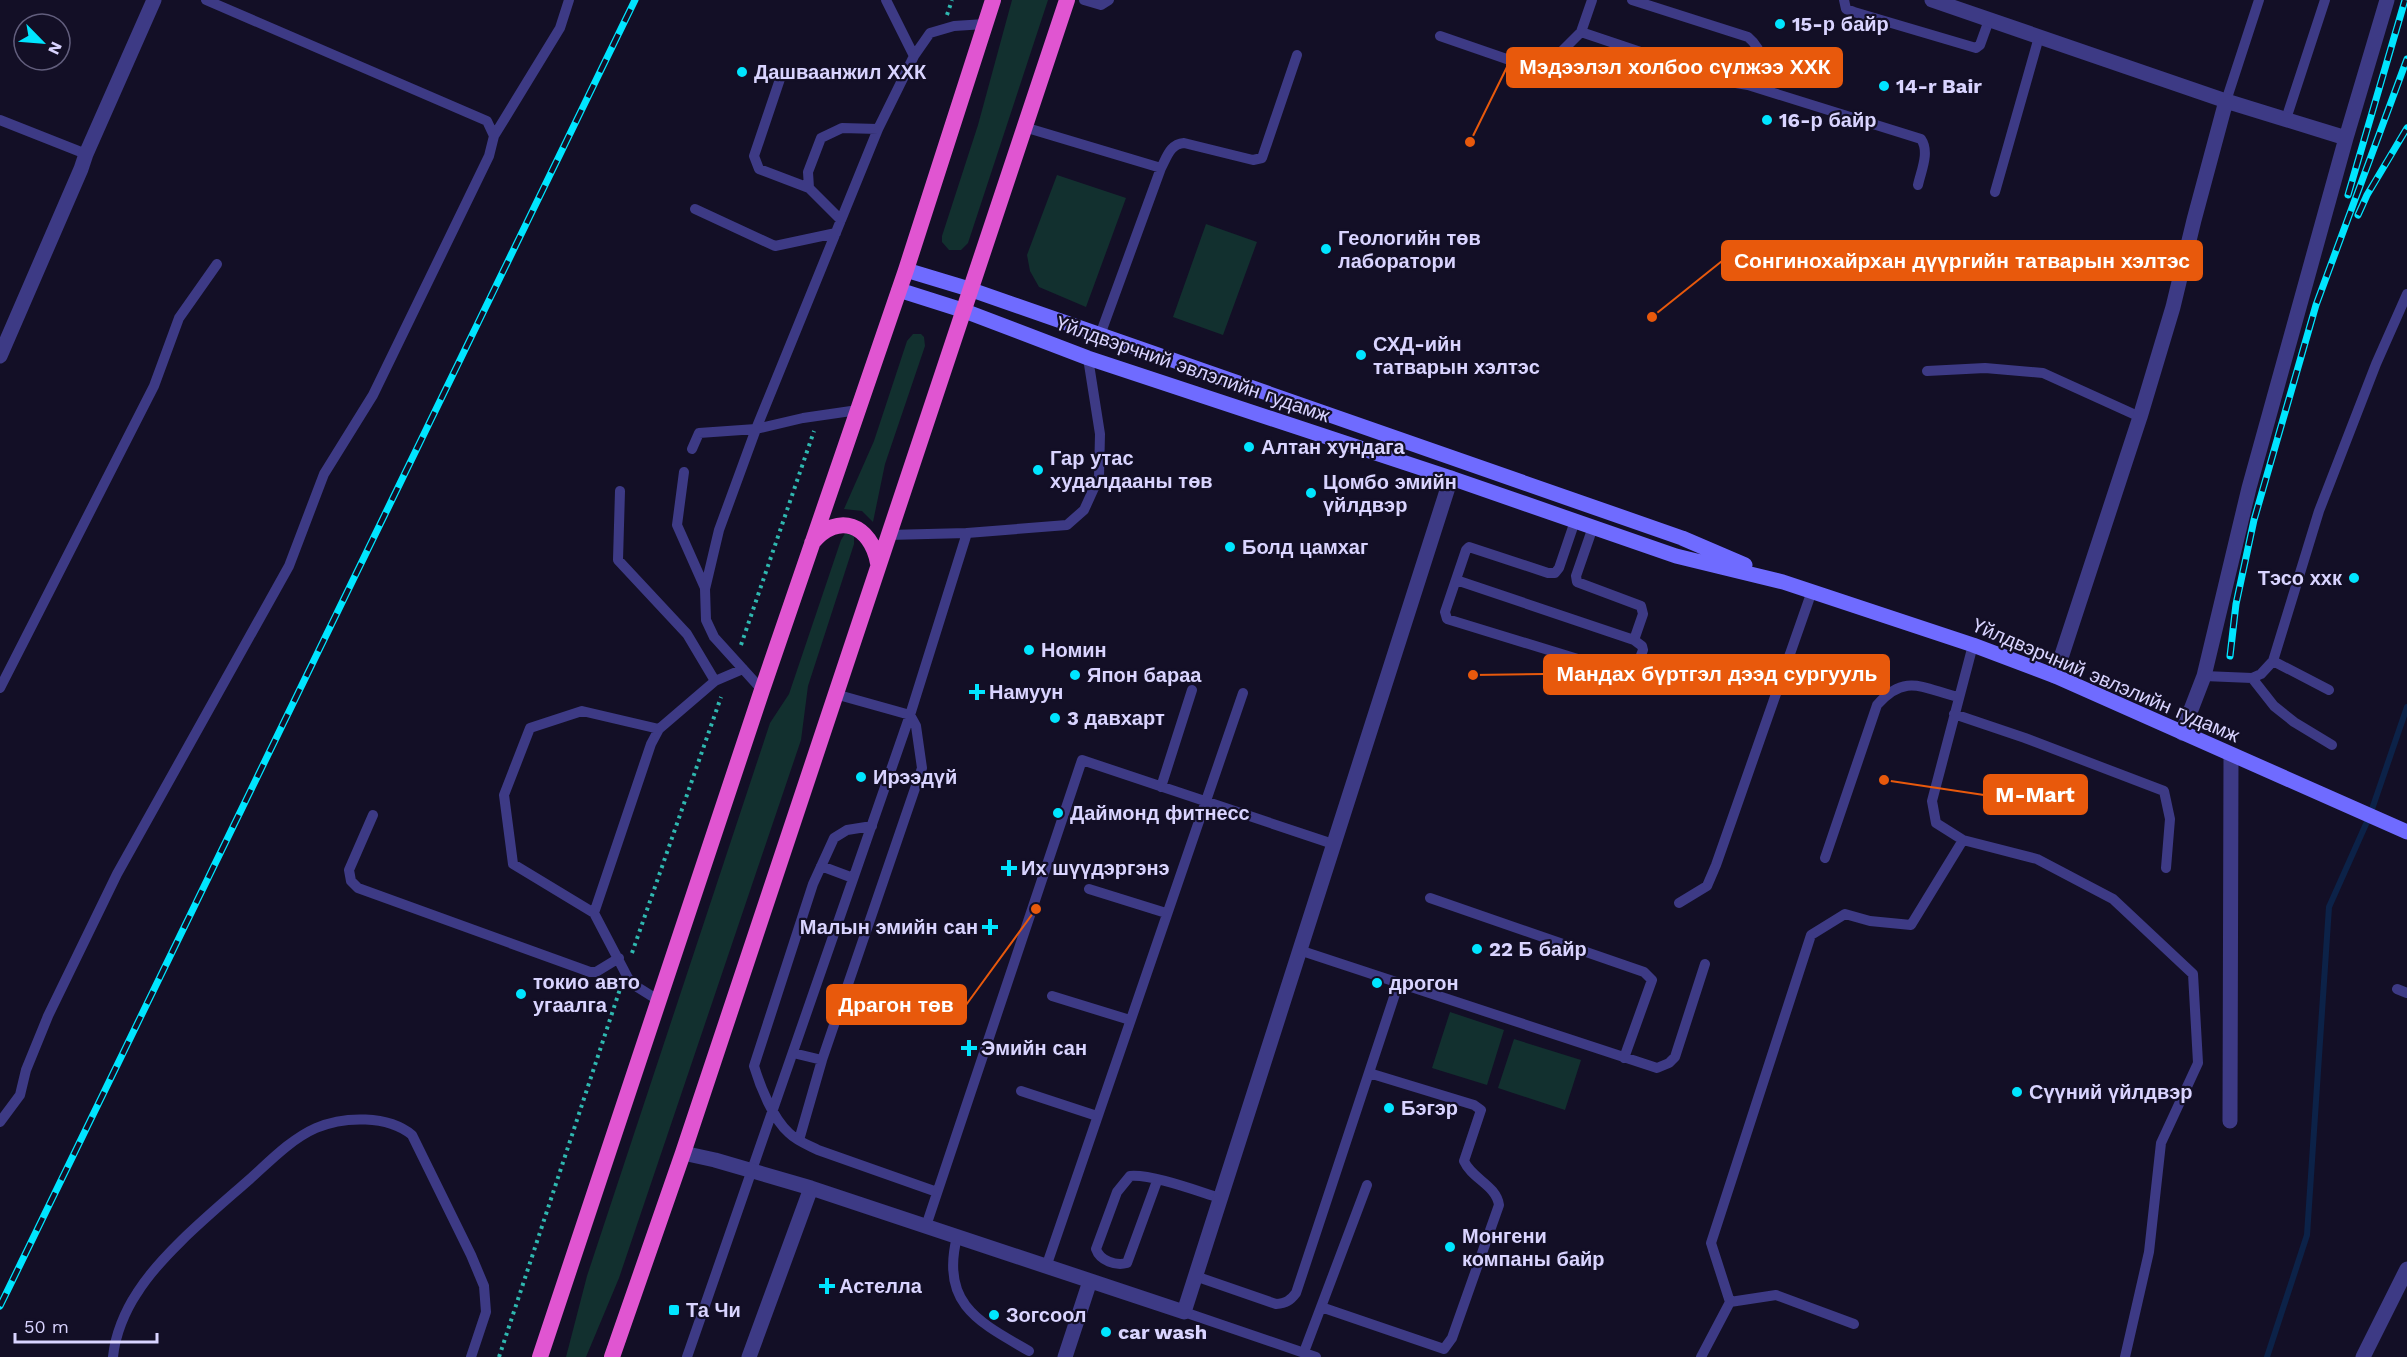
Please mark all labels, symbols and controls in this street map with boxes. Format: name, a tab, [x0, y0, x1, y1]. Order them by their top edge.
north arrow	[12, 12, 72, 72]
place label: 15-р байр	[1792, 12, 1889, 36]
marker: 15-р байр	[1773, 17, 1787, 31]
text: N	[44, 39, 66, 58]
callout: Мэдээлэл холбоо сүлжээ ХХК	[1507, 48, 1842, 87]
text: Мэдээлэл холбоо сүлжээ ХХК	[1519, 54, 1831, 79]
place label: Дашваанжил ХХК	[754, 60, 927, 84]
marker: Дашваанжил ХХК	[735, 65, 749, 79]
place label: 14-r Bair	[1896, 74, 1982, 98]
marker: 14-r Bair	[1877, 79, 1891, 93]
place label: 16-р байр	[1779, 108, 1876, 132]
marker: 16-р байр	[1760, 113, 1774, 127]
place label: Геологийн төв лаборатори	[1338, 226, 1481, 273]
callout: Сонгинохайрхан дүүргийн татварын хэлтэс	[1722, 241, 2202, 280]
marker: Геологийн төв лаборатори	[1319, 242, 1333, 256]
text: Сонгинохайрхан дүүргийн татварын хэлтэс	[1734, 248, 2190, 273]
street label: Үйлдвэрчний эвлэлийн гудамж	[1053, 311, 1334, 427]
place label: СХД-ийн татварын хэлтэс	[1373, 332, 1540, 379]
marker: СХД-ийн татварын хэлтэс	[1354, 348, 1368, 362]
place label: Алтан хундага	[1261, 435, 1406, 459]
marker: Алтан хундага	[1242, 440, 1256, 454]
place label: Гар утас худалдааны төв	[1050, 446, 1213, 493]
marker: Гар утас худалдааны төв	[1031, 463, 1045, 477]
place label: Цомбо эмийн үйлдвэр	[1323, 470, 1457, 517]
marker: Цомбо эмийн үйлдвэр	[1304, 486, 1318, 500]
place label: Болд цамхаг	[1242, 535, 1368, 559]
marker: Болд цамхаг	[1223, 540, 1237, 554]
place label: Тэсо ххк	[2258, 566, 2343, 590]
marker: Тэсо ххк	[2347, 571, 2361, 585]
street label: Үйлдвэрчний эвлэлийн гудамж	[1969, 613, 2244, 748]
place label: Номин	[1041, 638, 1107, 662]
marker: Номин	[1022, 643, 1036, 657]
callout: Мандах бүртгэл дээд сургууль	[1544, 655, 1889, 694]
text: Мандах бүртгэл дээд сургууль	[1556, 661, 1878, 686]
place label: Япон бараа	[1087, 663, 1202, 687]
marker: Япон бараа	[1068, 668, 1082, 682]
place label: Намуун	[989, 680, 1063, 704]
marker: Намуун	[970, 685, 984, 699]
place label: 3 давхарт	[1067, 706, 1165, 730]
marker: 3 давхарт	[1048, 711, 1062, 725]
place label: Ирээдүй	[873, 765, 957, 789]
marker: Ирээдүй	[854, 770, 868, 784]
callout: M-Mart	[1984, 775, 2087, 814]
text: M-Mart	[1995, 782, 2075, 807]
place label: Даймонд фитнесс	[1070, 801, 1250, 825]
marker: Даймонд фитнесс	[1051, 806, 1065, 820]
place label: Их шүүдэргэнэ	[1021, 856, 1170, 880]
marker: Их шүүдэргэнэ	[1002, 861, 1016, 875]
place label: Малын эмийн сан	[800, 915, 978, 939]
marker: Малын эмийн сан	[983, 920, 997, 934]
place label: 22 Б байр	[1489, 937, 1587, 961]
marker: 22 Б байр	[1470, 942, 1484, 956]
place label: токио авто угаалга	[533, 970, 640, 1017]
place label: дрогон	[1389, 971, 1459, 995]
marker: дрогон	[1370, 976, 1384, 990]
callout: Драгон төв	[827, 985, 966, 1024]
marker: токио авто угаалга	[514, 987, 528, 1001]
text: Драгон төв	[838, 992, 954, 1017]
place label: Эмийн сан	[981, 1036, 1087, 1060]
marker: Эмийн сан	[962, 1041, 976, 1055]
place label: Сүүний үйлдвэр	[2029, 1080, 2192, 1104]
marker: Сүүний үйлдвэр	[2010, 1085, 2024, 1099]
place label: Бэгэр	[1401, 1096, 1458, 1120]
marker: Бэгэр	[1382, 1101, 1396, 1115]
place label: Монгени компаны байр	[1462, 1224, 1605, 1271]
marker: Монгени компаны байр	[1443, 1240, 1457, 1254]
place label: Астелла	[839, 1274, 923, 1298]
marker: Астелла	[820, 1279, 834, 1293]
place label: Та Чи	[686, 1298, 741, 1322]
marker: Та Чи	[667, 1303, 681, 1317]
place label: Зогсоол	[1006, 1303, 1087, 1327]
scale bar	[15, 1306, 158, 1344]
marker: Зогсоол	[987, 1308, 1001, 1322]
text: 50 m	[24, 1316, 69, 1337]
place label: car wash	[1118, 1320, 1207, 1344]
marker: car wash	[1099, 1325, 1113, 1339]

